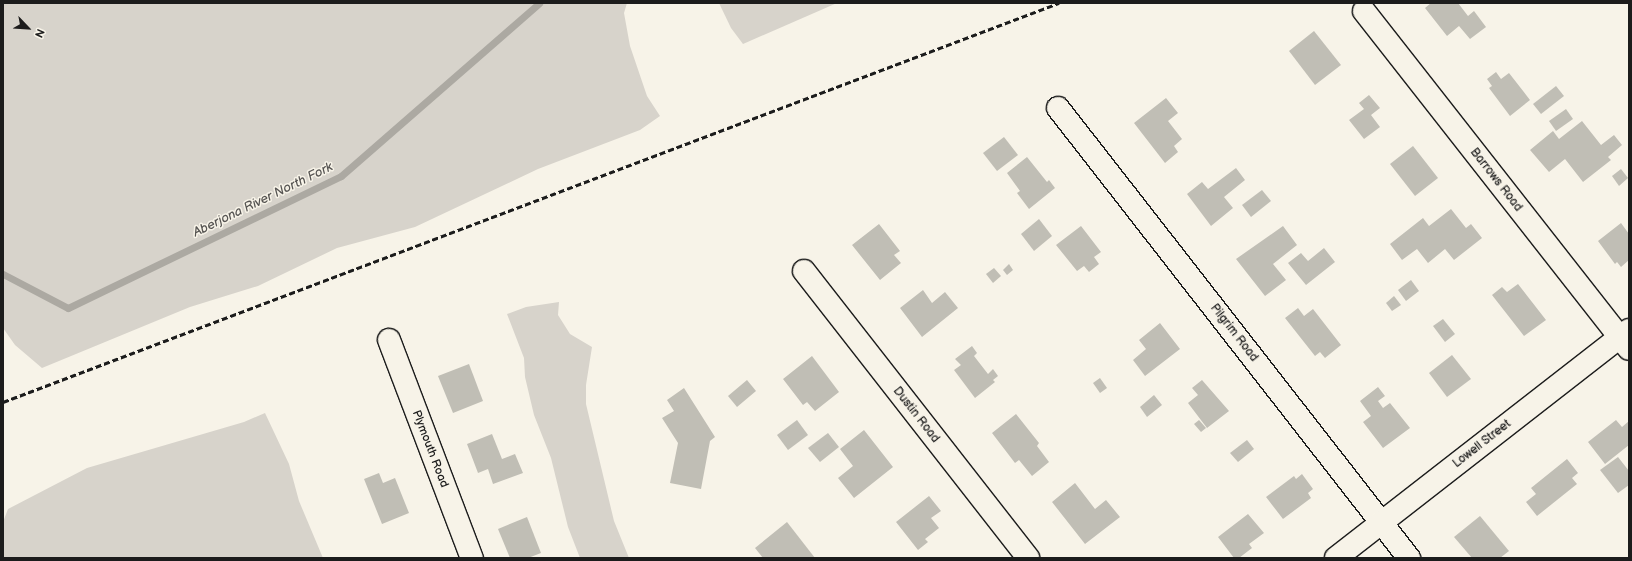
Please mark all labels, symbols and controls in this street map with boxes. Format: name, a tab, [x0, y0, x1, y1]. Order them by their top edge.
north arrow	[8, 8, 48, 48]
text: N	[32, 27, 47, 40]
street label: Barrows Road	[1467, 145, 1525, 215]
water label: Aberjona River North Fork	[191, 159, 335, 241]
street label: Pilgrim Road	[1207, 301, 1261, 365]
street label: Dustin Road	[890, 384, 942, 446]
street label: Plymouth Road	[409, 408, 451, 490]
street label: Lowell Street	[1450, 417, 1514, 471]

